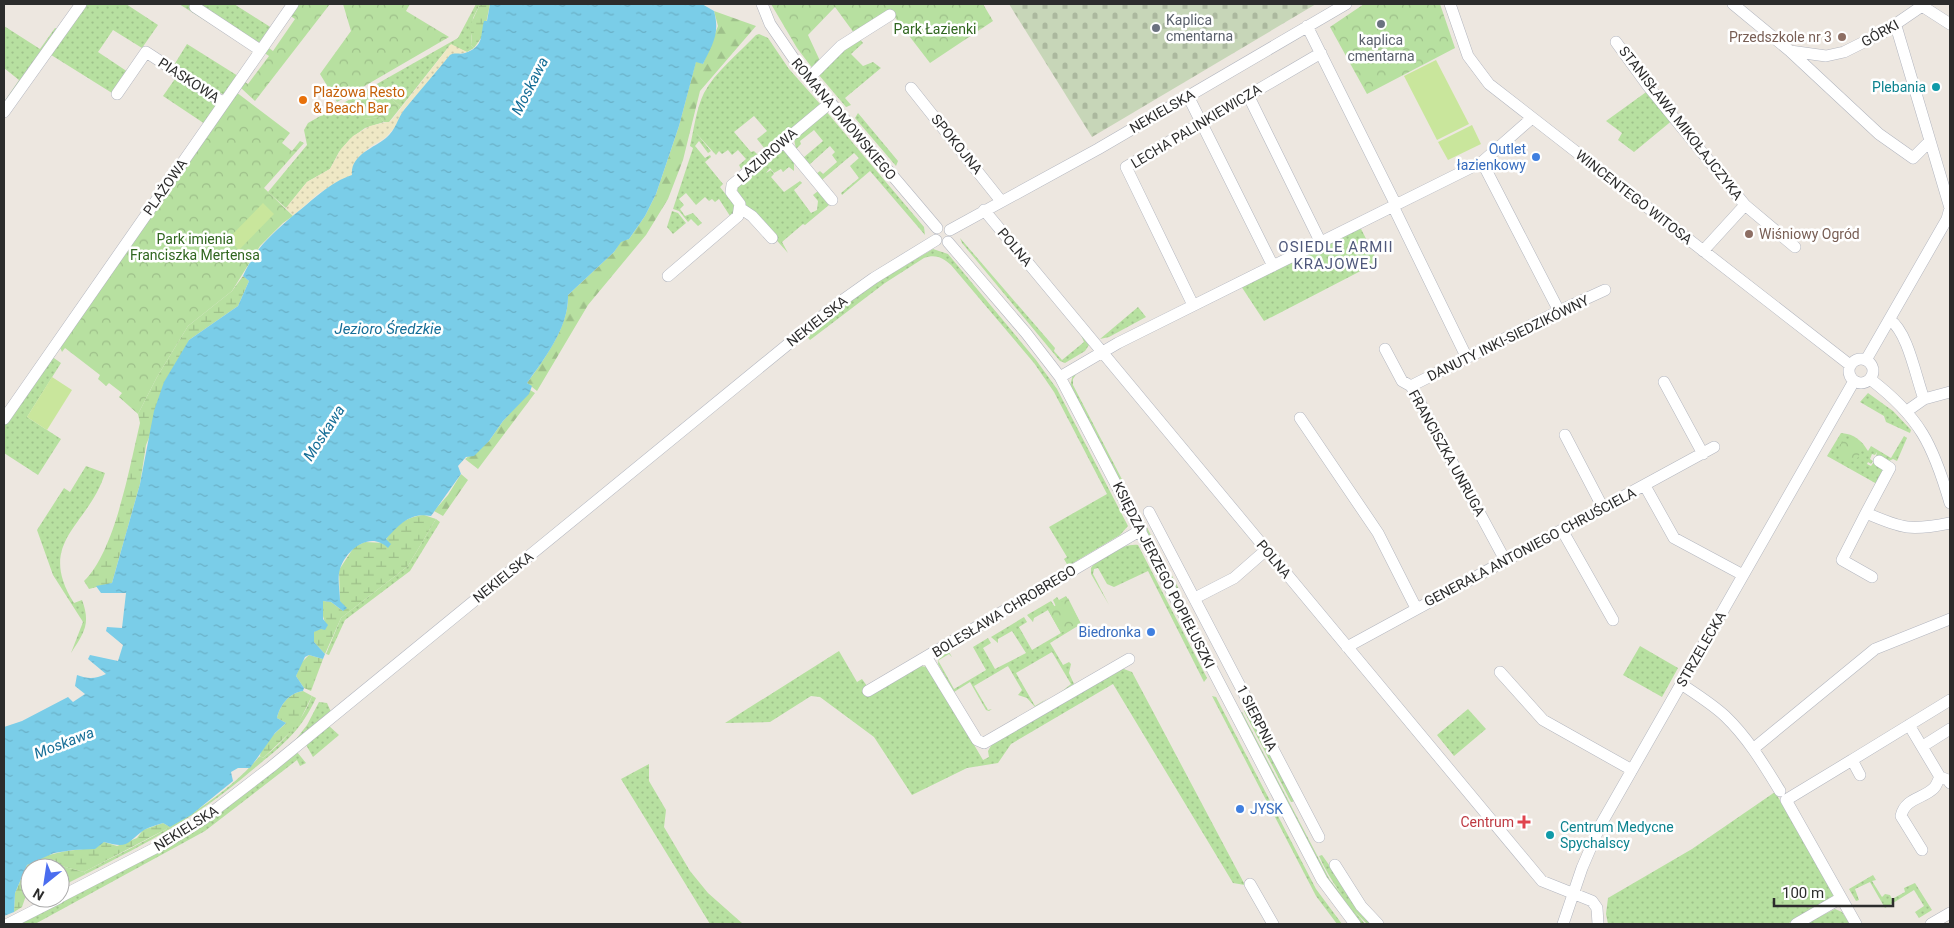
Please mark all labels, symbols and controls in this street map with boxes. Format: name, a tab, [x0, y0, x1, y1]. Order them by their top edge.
place label: Kaplica cmentarna	[1166, 12, 1233, 44]
street label: GÓRKI	[1858, 15, 1902, 50]
marker: kaplica cmentarna	[1375, 18, 1387, 30]
park label: Park Łazienki	[894, 21, 976, 37]
marker: Kaplica cmentarna	[1150, 22, 1162, 34]
place label: Przedszkole nr 3	[1729, 29, 1832, 45]
marker: Przedszkole nr 3	[1836, 31, 1848, 43]
place label: kaplica cmentarna	[1347, 32, 1415, 64]
street label: STANISŁAWA MIKOŁAJCZYKA	[1616, 43, 1746, 203]
street label: PIASKOWA	[155, 54, 223, 106]
water label: Moskawa	[508, 54, 552, 118]
street label: ROMANA DMOWSKIEGO	[788, 55, 900, 183]
place label: Plebania	[1872, 79, 1926, 95]
street label: LECHA PALINKIEWICZA	[1128, 81, 1264, 171]
marker: Plebania	[1930, 81, 1942, 93]
place label: Plażowa Resto & Beach Bar	[313, 84, 405, 116]
street label: NEKIELSKA	[1127, 86, 1197, 136]
marker: Plażowa Resto & Beach Bar	[297, 94, 309, 106]
street label: SPOKOJNA	[928, 111, 986, 177]
street label: LAZUROWA	[734, 125, 800, 185]
place label: Outlet łazienkowy	[1457, 141, 1526, 173]
street label: WINCENTEGO WITOSA	[1573, 147, 1695, 247]
marker: Outlet łazienkowy	[1530, 151, 1542, 163]
street label: PLAŻOWA	[140, 156, 190, 218]
street label: POLNA	[994, 225, 1036, 269]
place label: Wiśniowy Ogród	[1759, 226, 1860, 242]
marker: Wiśniowy Ogród	[1743, 228, 1755, 240]
park label: Park imienia Franciszka Mertensa	[130, 231, 260, 263]
district label: OSIEDLE ARMII KRAJOWEJ	[1278, 238, 1394, 273]
street label: DANUTY INKI-SIEDZIKÓWNY	[1424, 291, 1592, 384]
street label: NEKIELSKA	[784, 292, 850, 350]
water label: Jezioro Średzkie	[335, 320, 442, 338]
street label: FRANCISZKA UNRUGA	[1406, 387, 1488, 519]
water label: Moskawa	[299, 402, 349, 464]
street label: KSIĘDZA JERZEGO POPIEŁUSZKI	[1110, 479, 1218, 671]
street label: GENERAŁA ANTONIEGO CHRUŚCIELA	[1421, 483, 1638, 610]
street label: POLNA	[1253, 537, 1295, 581]
street label: NEKIELSKA	[470, 548, 536, 606]
street label: BOLESŁAWA CHROBREGO	[929, 562, 1079, 660]
street label: STRZELECKA	[1673, 609, 1729, 689]
place label: Biedronka	[1079, 624, 1141, 640]
marker: Biedronka	[1145, 626, 1157, 638]
street label: 1 SIERPNIA	[1234, 682, 1280, 754]
water label: Moskawa	[32, 723, 97, 763]
place label: JYSK	[1250, 801, 1283, 817]
street label: NEKIELSKA	[151, 802, 221, 854]
marker: JYSK	[1234, 803, 1246, 815]
place label: Centrum	[1460, 814, 1514, 830]
marker: Centrum	[1518, 816, 1530, 828]
place label: Centrum Medycne Spychalscy	[1560, 819, 1674, 851]
marker: Centrum Medycne Spychalscy	[1544, 829, 1556, 841]
north arrow	[20, 858, 70, 908]
scale bar	[1774, 876, 1893, 908]
text: 100 m	[1782, 884, 1824, 902]
text: N	[30, 885, 47, 904]

